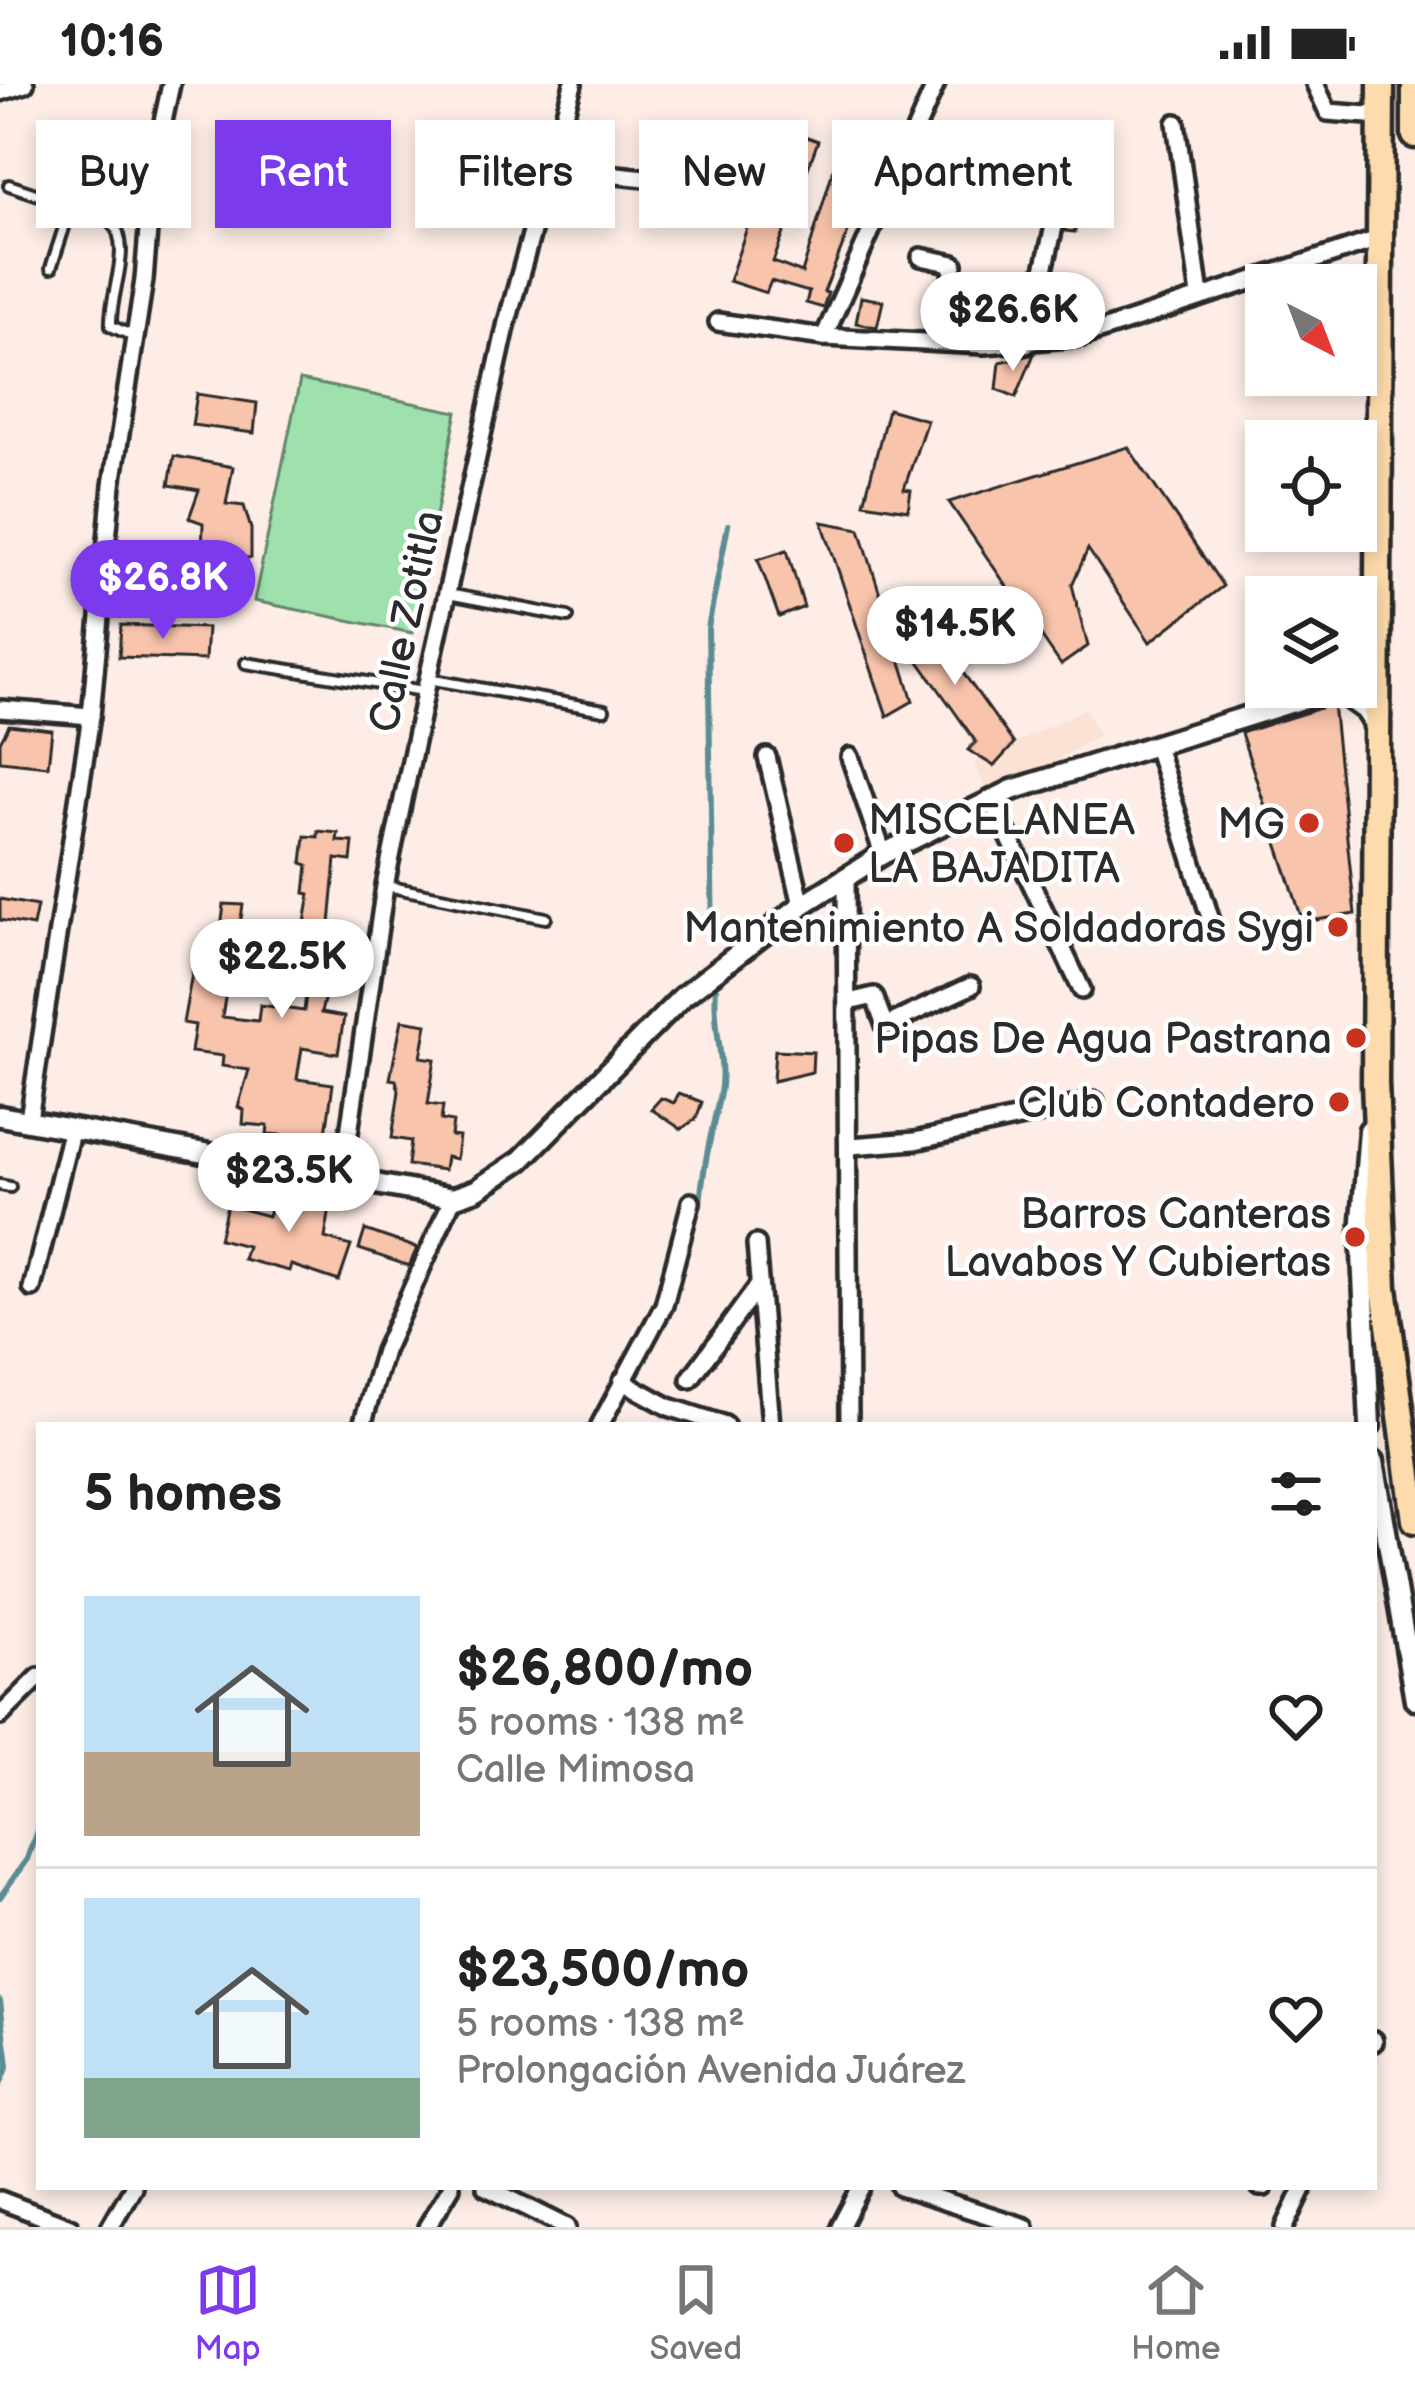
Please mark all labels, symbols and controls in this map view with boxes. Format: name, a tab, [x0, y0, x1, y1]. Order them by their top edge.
text: 10:16	[60, 15, 164, 70]
chip: Buy	[36, 120, 191, 228]
chip: Rent	[215, 120, 391, 228]
chip: Filters	[415, 120, 615, 228]
chip: New	[639, 120, 808, 228]
chip: Apartment	[832, 120, 1114, 228]
north arrow	[1245, 264, 1377, 396]
map controls	[1245, 264, 1377, 708]
pin: $26.6K	[915, 272, 1111, 374]
text: $26.6K	[947, 287, 1079, 334]
button: locate	[1245, 420, 1377, 552]
street label: Calle Zotitla	[359, 506, 456, 737]
pin: $26.8K	[65, 540, 261, 642]
text: $26.8K	[97, 555, 229, 602]
button: layers	[1245, 576, 1377, 708]
pin: $14.5K	[857, 586, 1053, 688]
text: $14.5K	[894, 601, 1016, 648]
place label: MISCELANEA LA BAJADITA	[868, 796, 1135, 895]
place label: MG	[1217, 800, 1285, 851]
marker: MG	[1296, 810, 1322, 836]
marker: MISCELANEA LA BAJADITA	[831, 830, 857, 856]
place label: Mantenimiento A Soldadoras Sygi	[683, 904, 1314, 955]
marker: Mantenimiento A Soldadoras Sygi	[1325, 914, 1351, 940]
pin: $22.5K	[184, 919, 380, 1021]
text: $22.5K	[217, 934, 347, 981]
place label: Pipas De Agua Pastrana	[874, 1015, 1332, 1066]
marker: Pipas De Agua Pastrana	[1343, 1025, 1369, 1051]
place label: Club Contadero	[1017, 1079, 1315, 1130]
marker: Club Contadero	[1326, 1089, 1352, 1115]
pin: $23.5K	[191, 1133, 387, 1235]
text: $23.5K	[225, 1148, 353, 1195]
place label: Barros Canteras Lavabos Y Cubiertas	[945, 1190, 1331, 1289]
marker: Barros Canteras Lavabos Y Cubiertas	[1342, 1224, 1368, 1250]
icon: filters	[1263, 1461, 1329, 1527]
text: 5 homes	[84, 1464, 282, 1525]
text: $26,800/mo	[456, 1639, 753, 1700]
icon: home	[180, 1644, 324, 1788]
icon: heart	[1263, 1683, 1329, 1749]
text: 5 rooms · 138 m²	[456, 1700, 745, 1747]
text: Calle Mimosa	[456, 1747, 695, 1794]
text: $23,500/mo	[456, 1940, 749, 2001]
icon: home	[180, 1946, 324, 2090]
icon: heart	[1263, 1985, 1329, 2051]
text: 5 rooms · 138 m²	[456, 2001, 745, 2048]
text: Prolongación Avenida Juárez	[456, 2048, 965, 2095]
tab: Map	[194, 2257, 261, 2369]
tab: Saved	[649, 2257, 742, 2369]
tab: Home	[1131, 2257, 1221, 2369]

